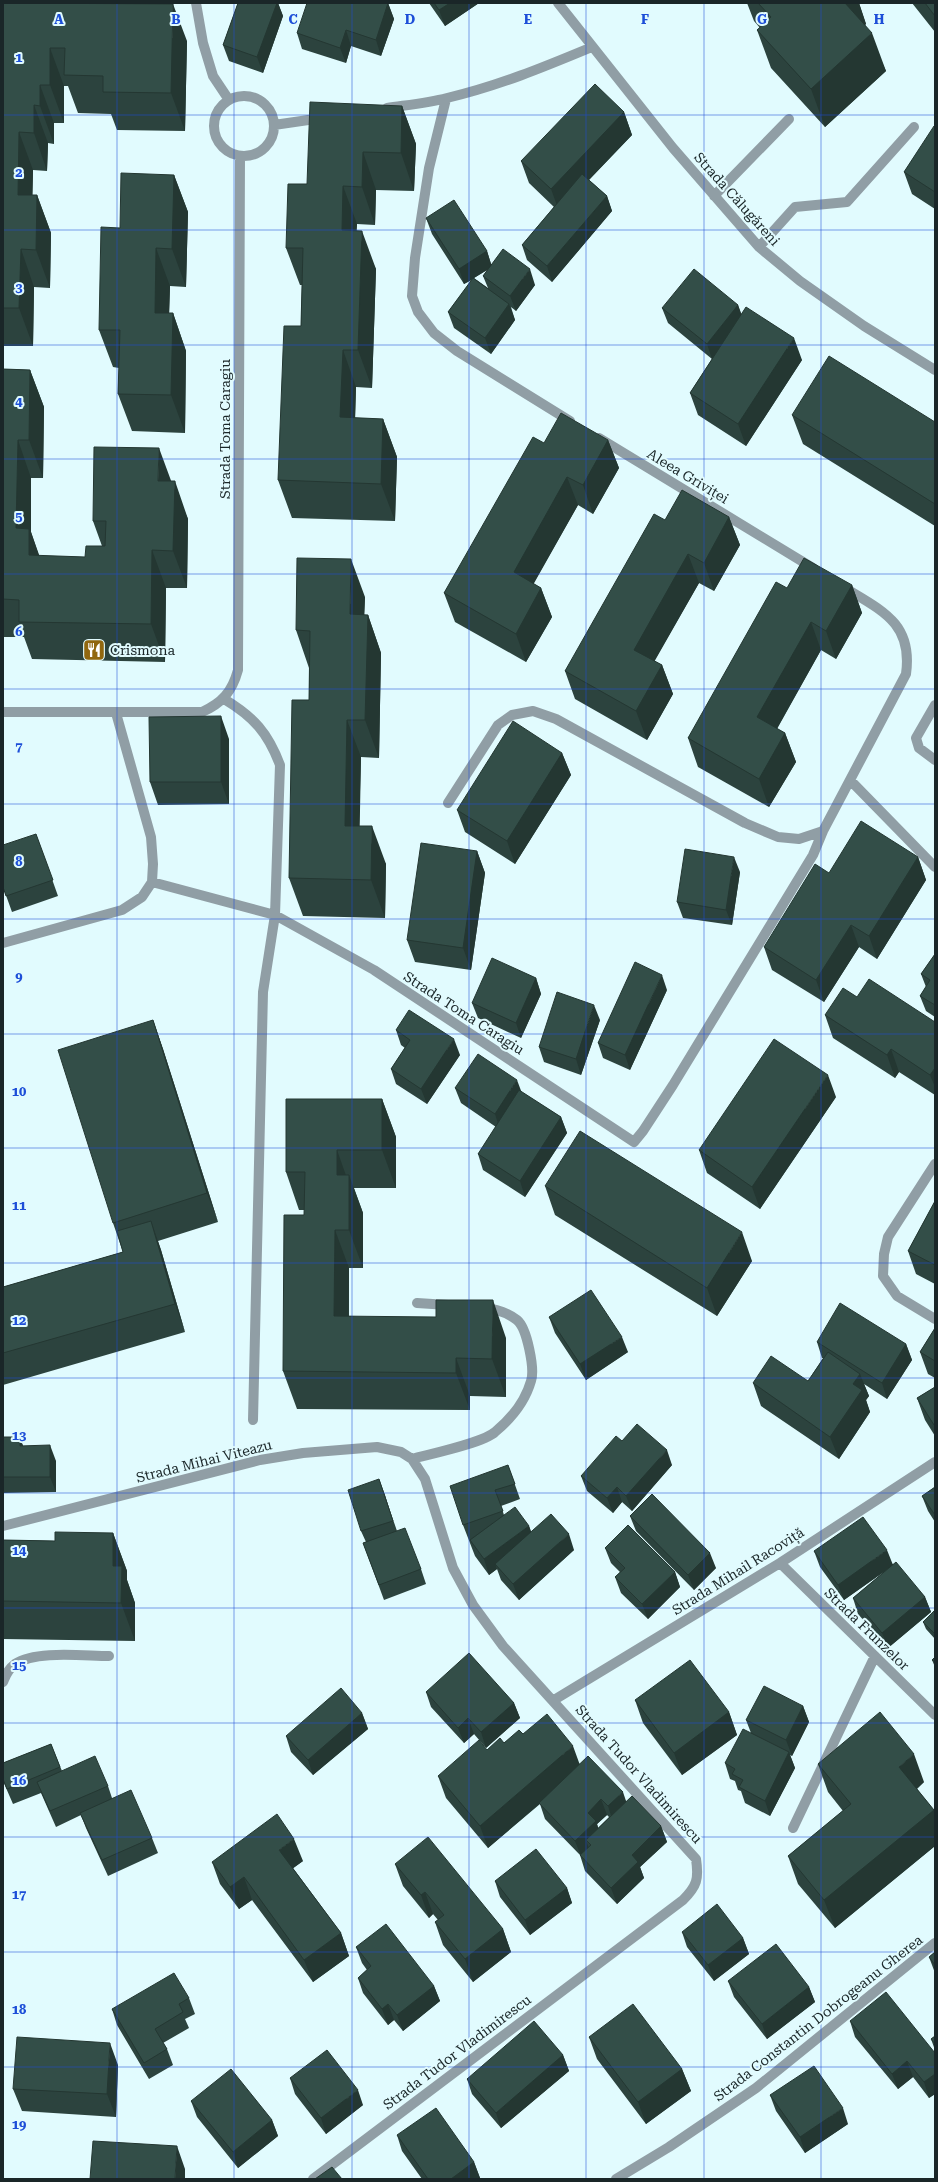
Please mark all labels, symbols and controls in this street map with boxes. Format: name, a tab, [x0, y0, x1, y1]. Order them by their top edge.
text: A	[54, 12, 64, 27]
text: B	[171, 12, 181, 27]
text: C	[288, 12, 298, 27]
text: D	[405, 12, 415, 27]
text: E	[524, 12, 532, 27]
text: F	[641, 12, 649, 27]
text: G	[757, 12, 767, 27]
text: H	[874, 12, 885, 27]
text: 1	[15, 50, 23, 65]
street label: Strada Călugăreni	[691, 149, 783, 249]
text: 2	[15, 165, 23, 180]
text: 3	[15, 280, 23, 295]
street label: Strada Toma Caragiu	[217, 359, 233, 499]
text: 4	[15, 394, 23, 409]
street label: Aleea Griviței	[644, 445, 732, 508]
text: 5	[15, 509, 23, 524]
text: 6	[15, 624, 23, 639]
restaurant icon: Crismona	[81, 637, 107, 663]
place label: Crismona	[110, 642, 175, 658]
text: 7	[15, 739, 23, 754]
text: 8	[15, 854, 23, 869]
street label: Strada Toma Caragiu	[401, 968, 527, 1058]
text: 9	[15, 969, 23, 984]
text: 10	[12, 1084, 26, 1099]
text: 11	[12, 1198, 26, 1213]
text: 12	[12, 1313, 26, 1328]
text: 13	[12, 1428, 26, 1443]
street label: Strada Mihai Viteazu	[134, 1436, 274, 1486]
street label: Strada Mihail Racoviță	[669, 1524, 808, 1619]
text: 14	[12, 1543, 27, 1558]
street label: Strada Frunzelor	[821, 1584, 913, 1674]
text: 15	[12, 1658, 26, 1673]
street label: Strada Tudor Vladimirescu	[573, 1702, 706, 1847]
text: 16	[12, 1773, 26, 1788]
text: 17	[12, 1887, 26, 1902]
street label: Strada Constantin Dobrogeanu Gherea	[710, 1931, 926, 2104]
street label: Strada Tudor Vladimirescu	[380, 1991, 534, 2113]
text: 18	[12, 2002, 27, 2017]
text: 19	[12, 2117, 26, 2132]

